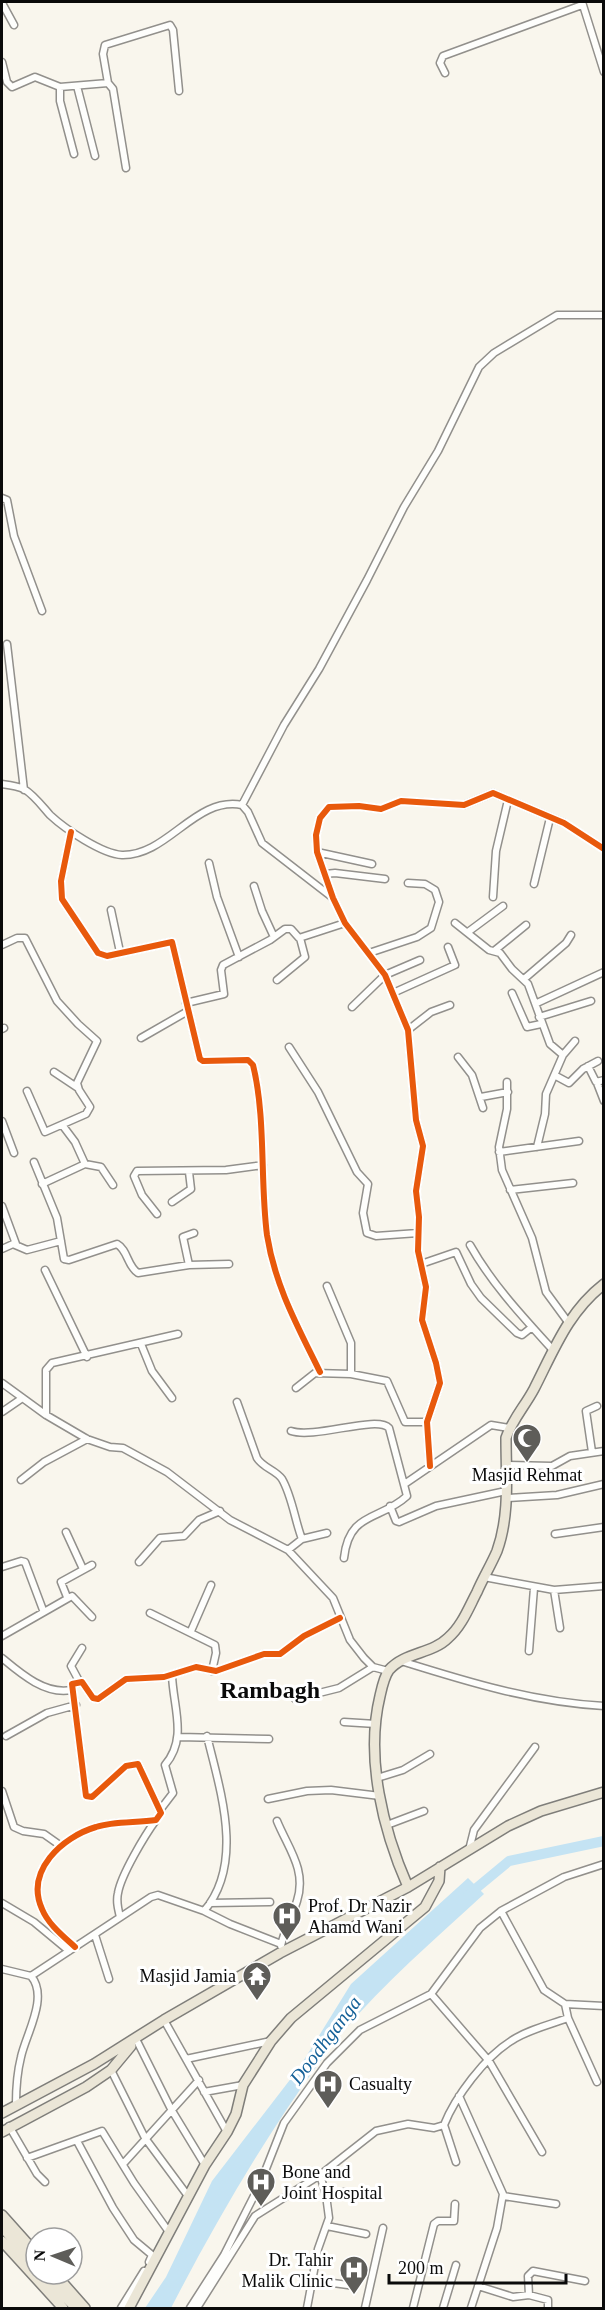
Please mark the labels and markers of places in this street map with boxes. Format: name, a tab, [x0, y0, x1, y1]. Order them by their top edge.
mosque icon: Masjid Rehmat	[511, 1422, 543, 1464]
place label: Masjid Rehmat	[472, 1465, 582, 1485]
place label: Prof. Dr Nazir Ahamd Wani	[308, 1896, 411, 1937]
hospital icon: Prof. Dr Nazir Ahamd Wani	[271, 1900, 303, 1942]
temple icon: Masjid Jamia	[241, 1960, 273, 2002]
place label: Masjid Jamia	[140, 1966, 236, 1986]
hospital icon: Casualty	[312, 2068, 344, 2110]
place label: Casualty	[349, 2074, 412, 2094]
place label: Bone and Joint Hospital	[282, 2162, 383, 2203]
hospital icon: Bone and Joint Hospital	[245, 2166, 277, 2208]
place label: Dr. Tahir Malik Clinic	[242, 2250, 333, 2291]
hospital icon: Dr. Tahir Malik Clinic	[338, 2254, 370, 2296]

